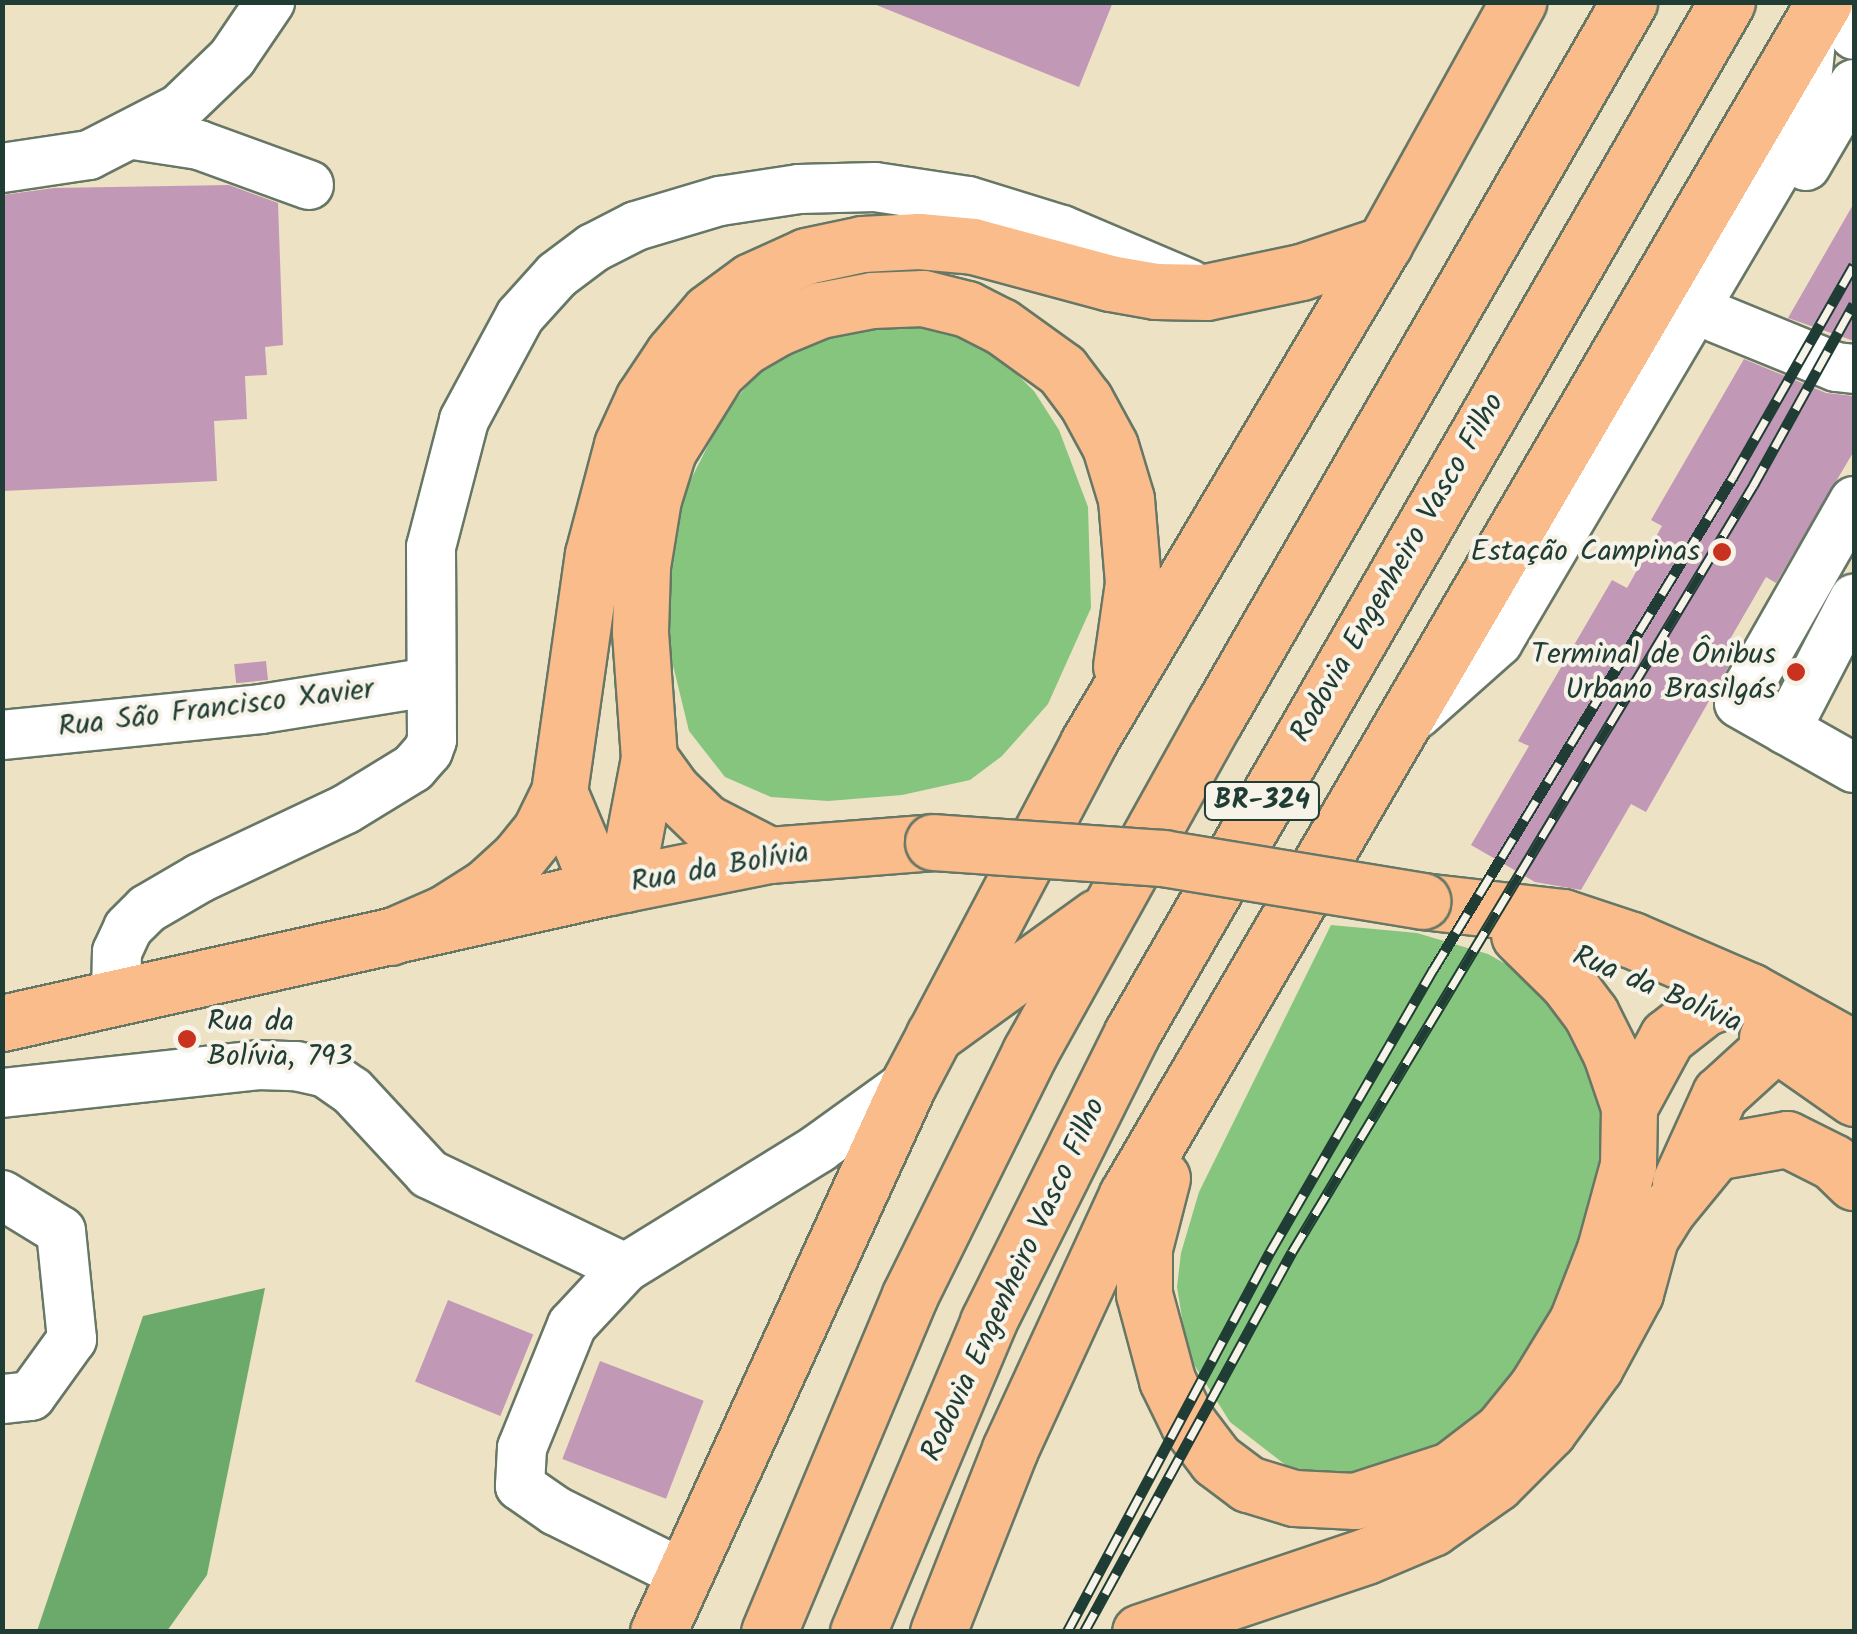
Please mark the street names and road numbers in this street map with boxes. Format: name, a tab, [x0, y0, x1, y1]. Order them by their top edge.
street label: Rodovia Engenheiro Vasco Filho	[1283, 387, 1513, 749]
street label: Rua São Francisco Xavier	[56, 672, 376, 746]
road number: BR-324	[1202, 778, 1322, 824]
street label: Rua da Bolívia	[628, 835, 812, 901]
street label: Rua da Bolívia	[1567, 938, 1747, 1042]
street label: Rodovia Engenheiro Vasco Filho	[914, 1093, 1114, 1467]

